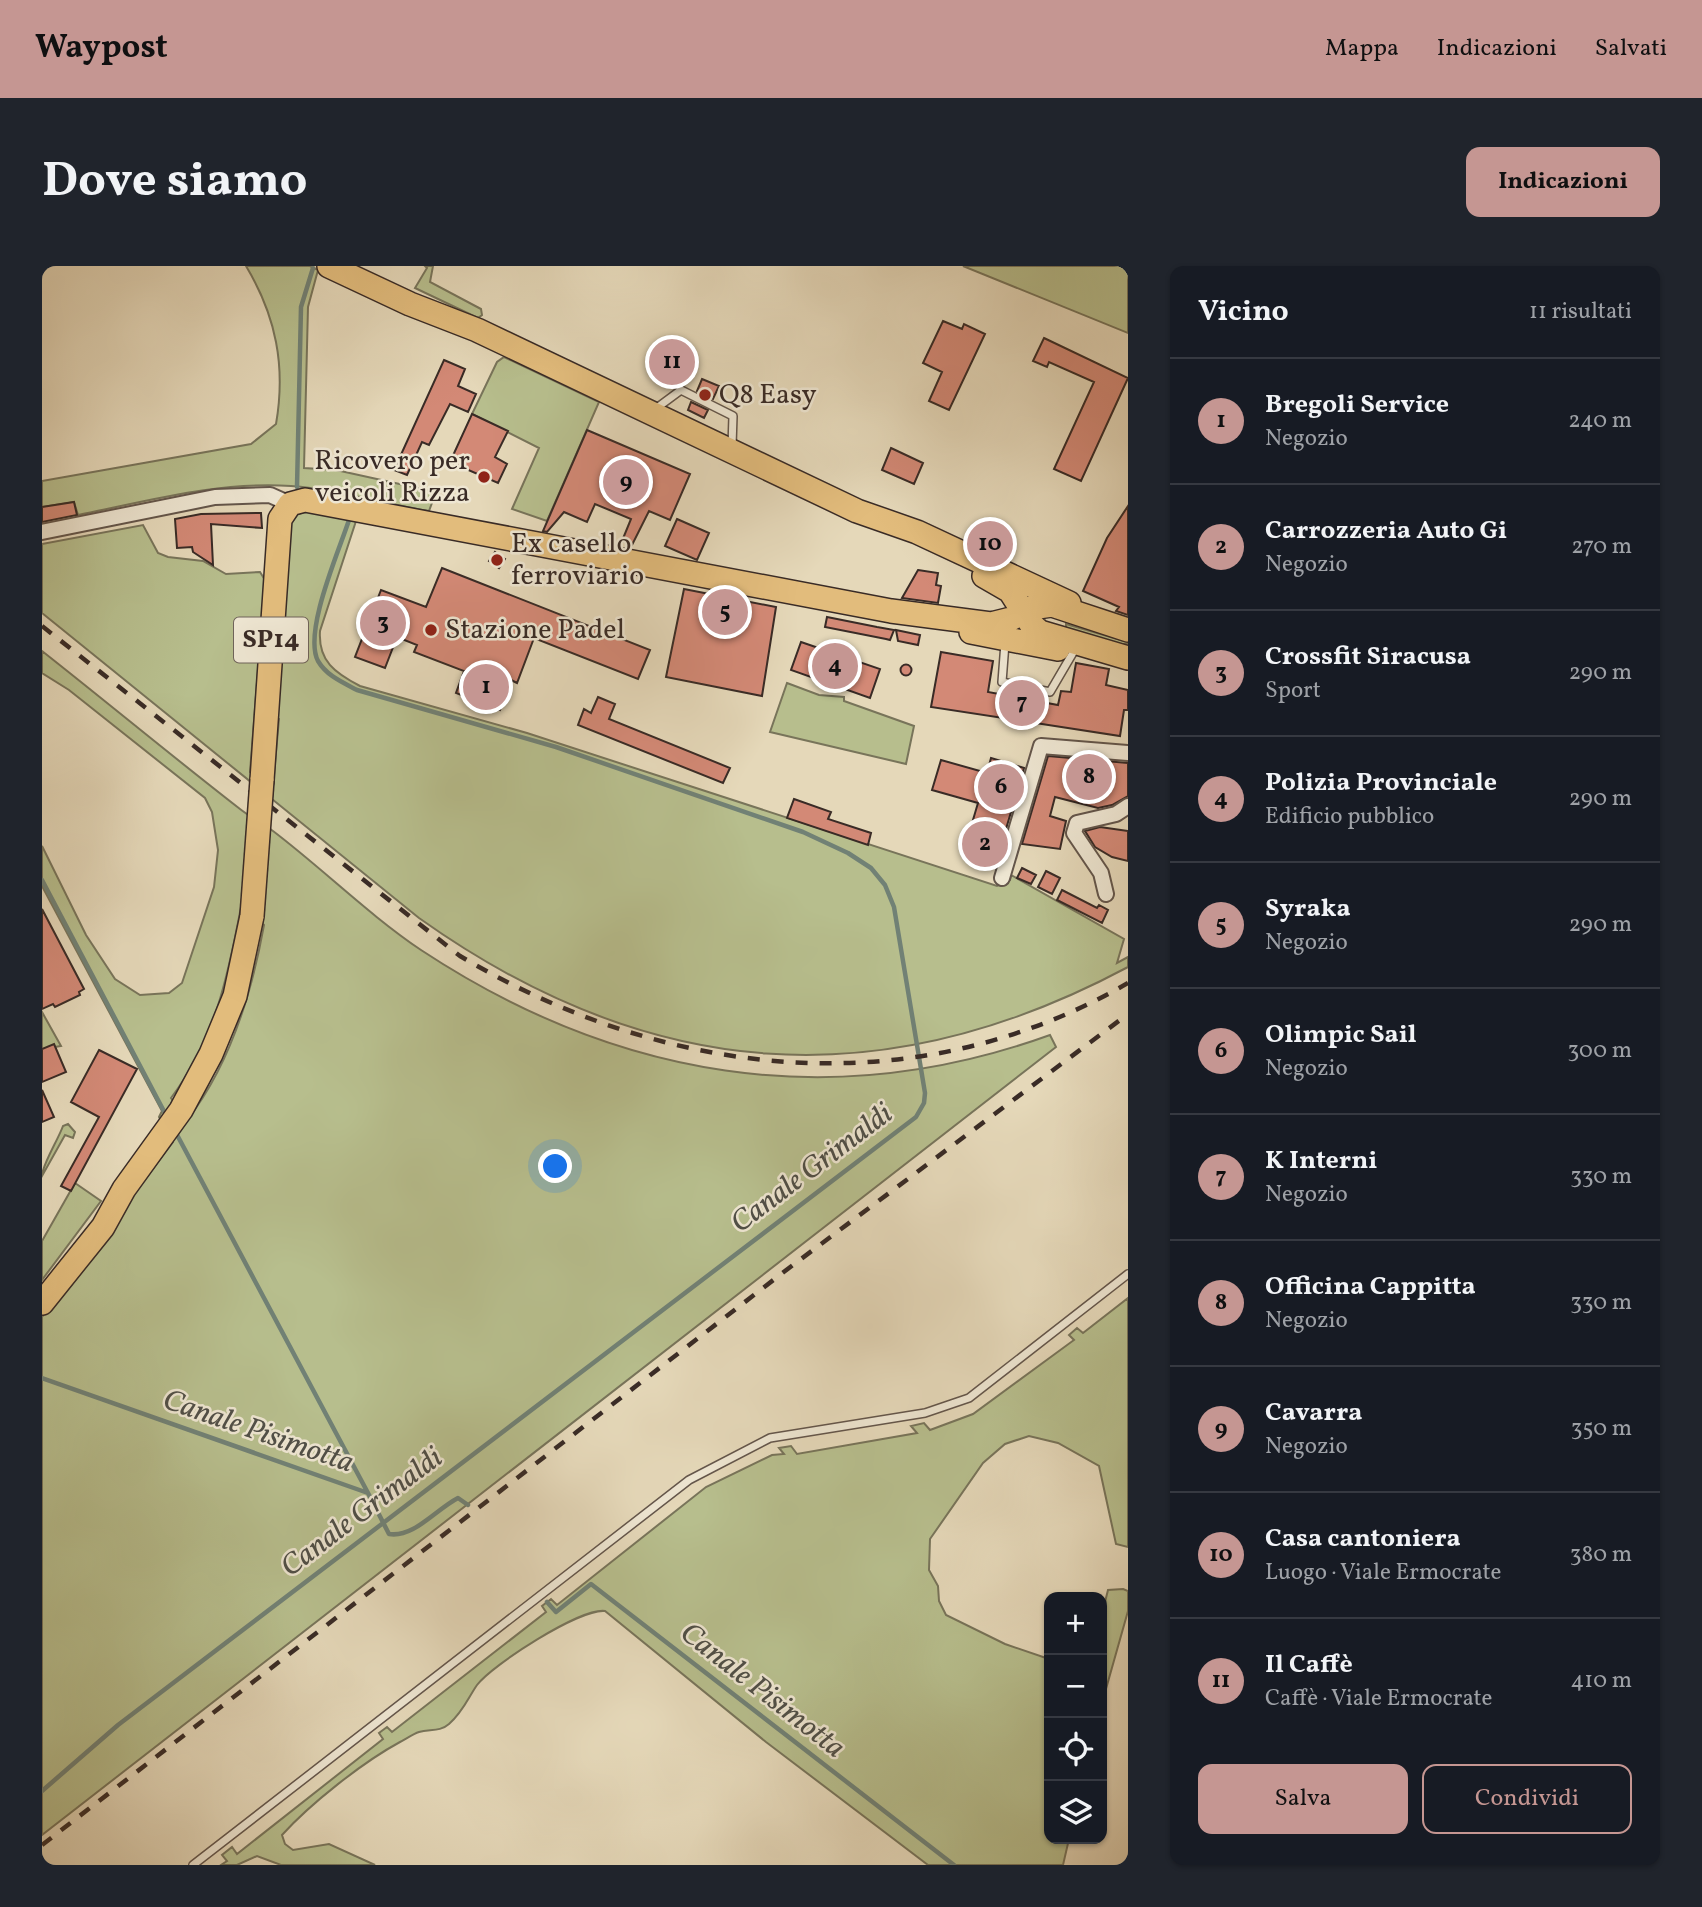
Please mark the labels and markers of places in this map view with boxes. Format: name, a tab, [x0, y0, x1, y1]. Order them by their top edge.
pin: 11	[649, 336, 695, 388]
place label: Q8 Easy	[719, 376, 817, 415]
marker: Q8 Easy	[697, 387, 713, 403]
place label: Ricovero per veicoli Rizza	[314, 442, 470, 513]
pin: 9	[603, 456, 649, 508]
marker: Ricovero per veicoli Rizza	[476, 469, 492, 485]
pin: 10	[967, 518, 1013, 570]
place label: Ex casello ferroviario	[511, 525, 644, 596]
marker: Ex casello ferroviario	[489, 552, 505, 568]
pin: 5	[702, 586, 748, 638]
pin: 3	[360, 597, 406, 649]
place label: Stazione Padel	[445, 611, 625, 650]
marker: Stazione Padel	[423, 622, 439, 638]
pin: 4	[812, 640, 858, 692]
pin: 1	[463, 661, 509, 713]
pin: 7	[999, 677, 1045, 729]
pin: 8	[1066, 751, 1112, 803]
pin: 6	[978, 761, 1024, 813]
pin: 2	[962, 818, 1008, 870]

